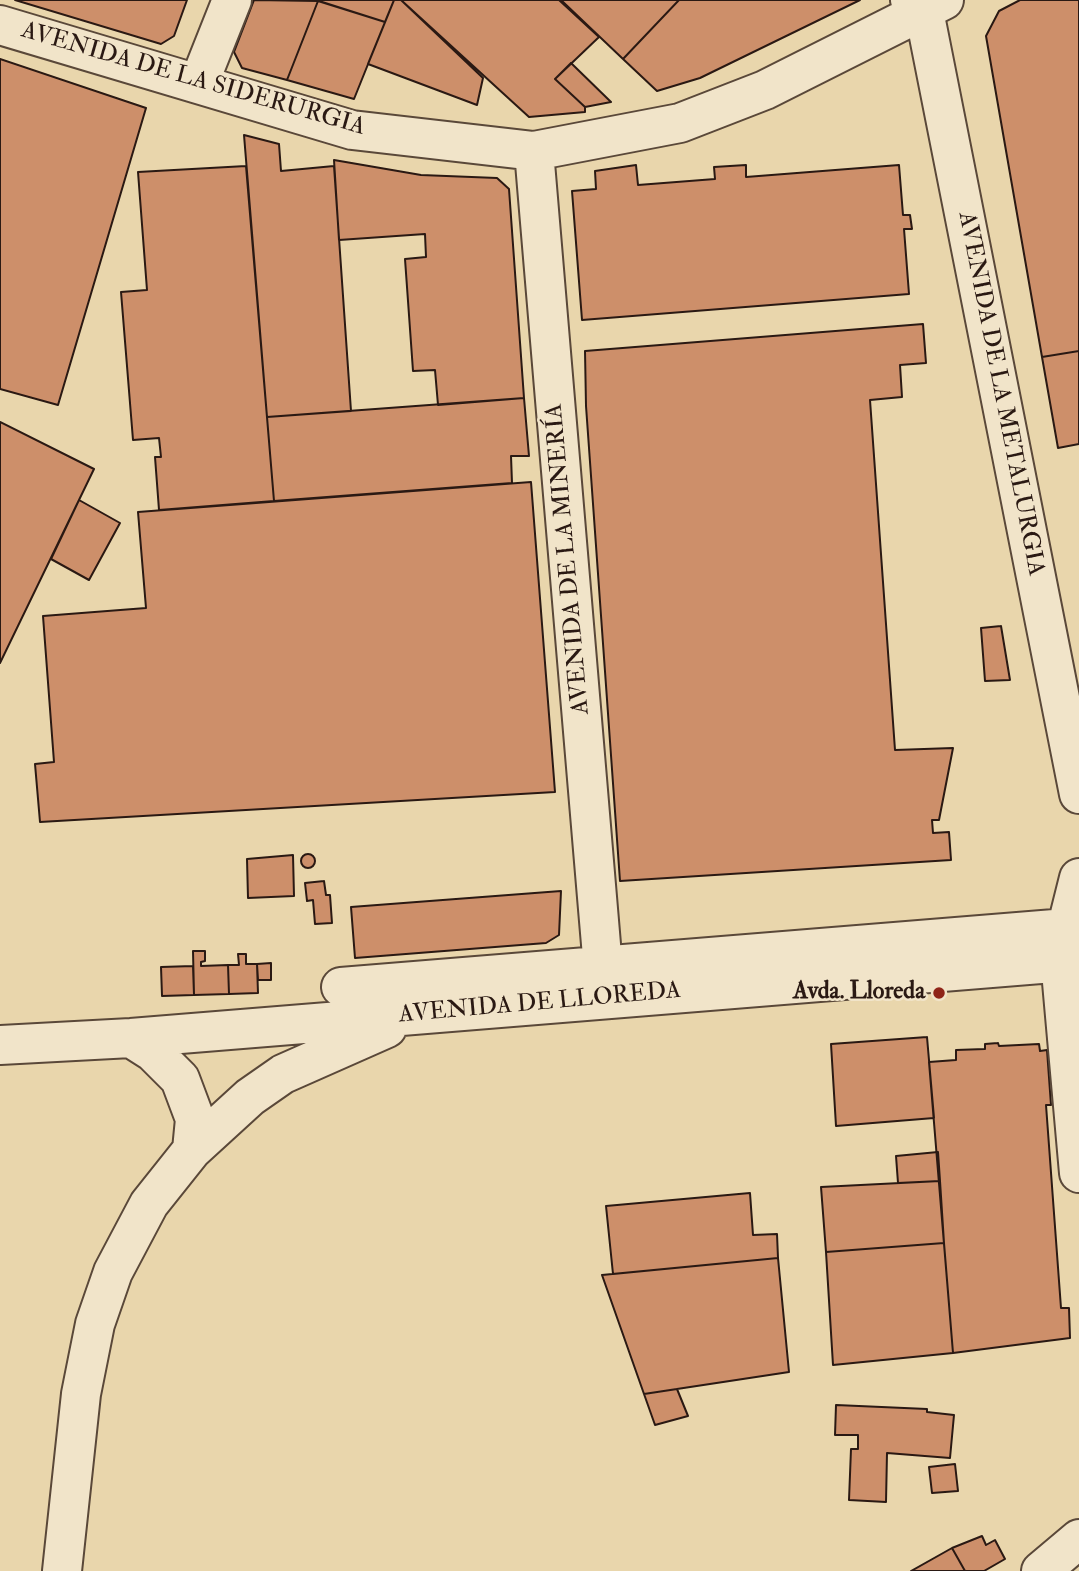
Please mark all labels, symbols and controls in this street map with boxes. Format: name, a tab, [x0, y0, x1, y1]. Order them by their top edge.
street label: AVENIDA DE LA SIDERURGIA	[18, 17, 368, 143]
street label: AVENIDA DE LA METALURGIA	[951, 209, 1049, 579]
street label: AVENIDA DE LA MINERÍA	[541, 402, 597, 716]
street label: AVENIDA DE LLOREDA	[398, 977, 682, 1031]
place label: Avda. Lloreda	[793, 979, 925, 1007]
marker: Avda. Lloreda	[931, 985, 947, 1001]

